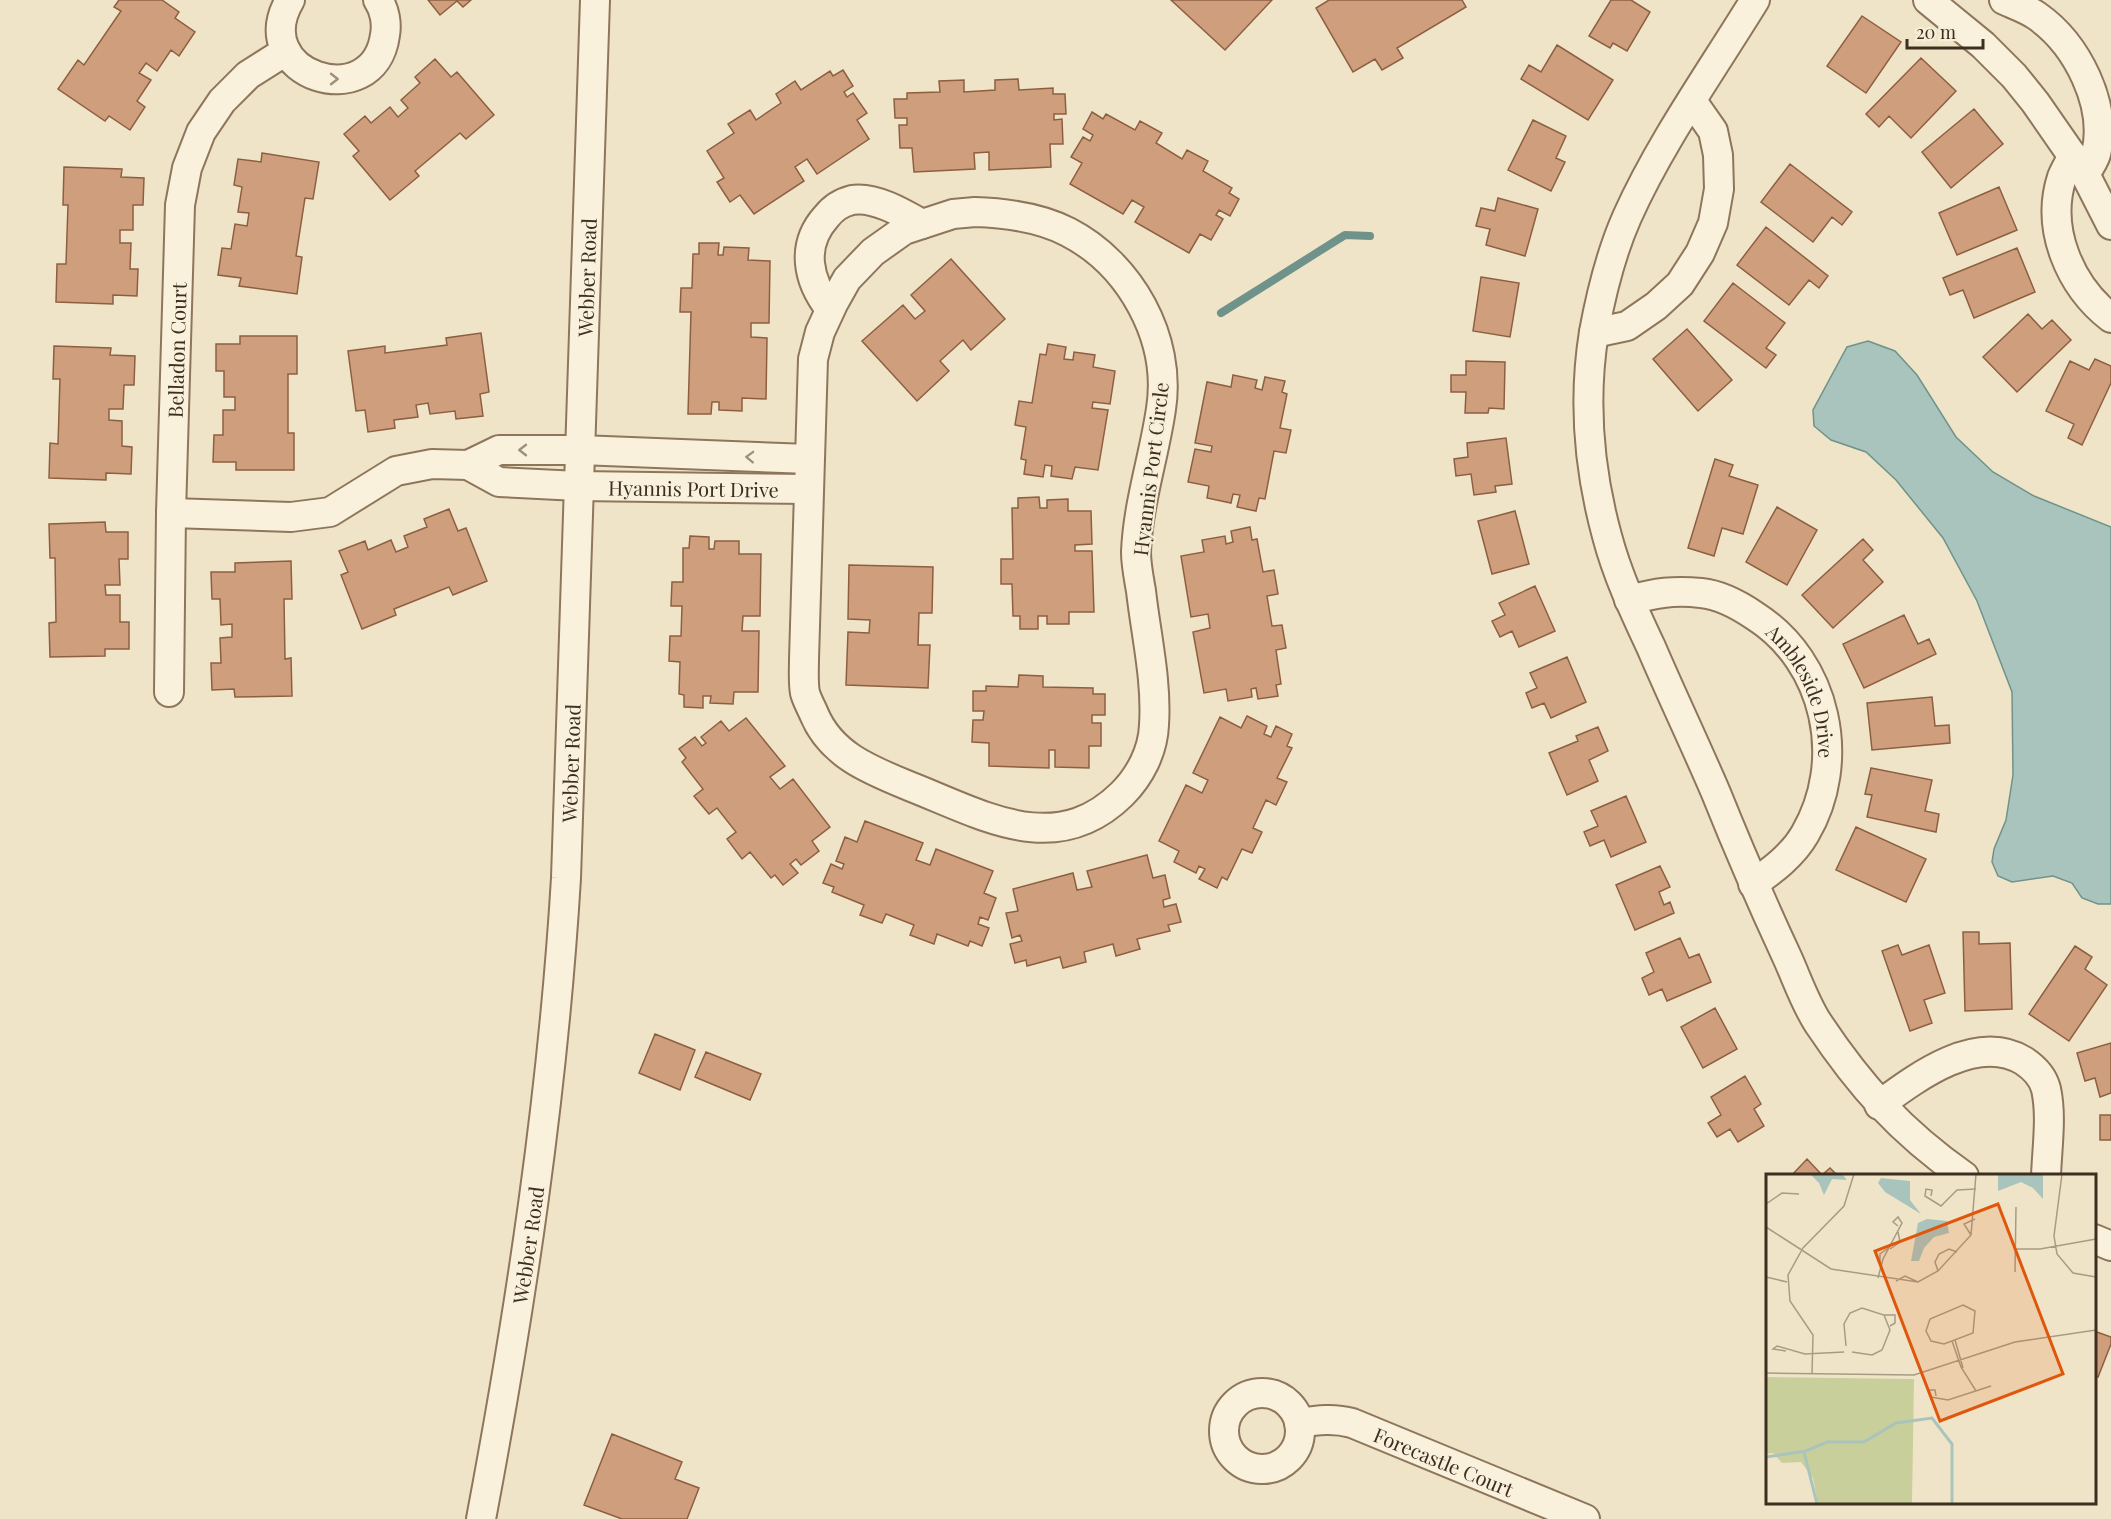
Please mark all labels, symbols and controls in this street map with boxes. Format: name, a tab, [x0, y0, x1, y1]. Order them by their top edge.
scale bar	[1907, 12, 1984, 50]
text: 20 m	[1916, 20, 1956, 44]
one-way arrow	[329, 73, 338, 85]
street label: Webber Road	[570, 217, 601, 338]
street label: Belladon Court	[160, 281, 191, 418]
street label: Hyannis Port Circle	[1126, 381, 1174, 557]
one-way arrow	[518, 444, 527, 456]
one-way arrow	[746, 450, 755, 463]
street label: Hyannis Port Drive	[608, 473, 779, 502]
street label: Ambleside Drive	[1761, 617, 1841, 758]
street label: Webber Road	[554, 703, 585, 824]
inset map	[1766, 1174, 2096, 1504]
street label: Webber Road	[505, 1184, 549, 1307]
street label: Forecastle Court	[1370, 1420, 1519, 1502]

